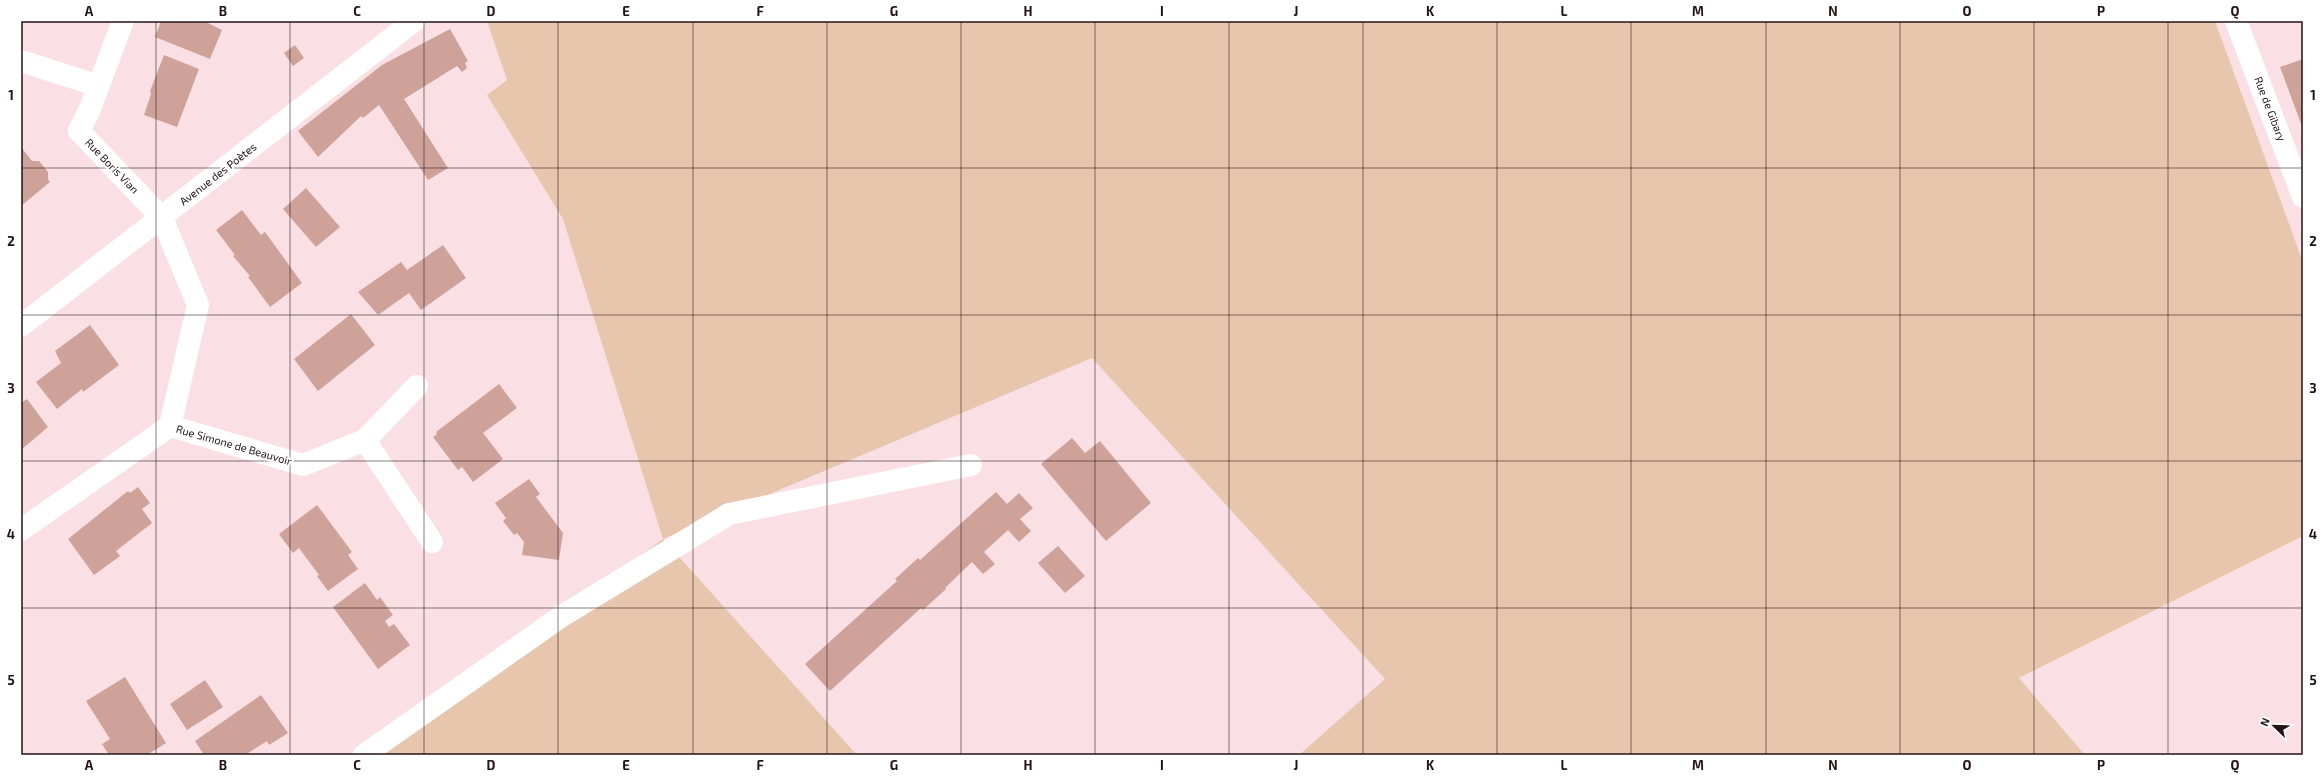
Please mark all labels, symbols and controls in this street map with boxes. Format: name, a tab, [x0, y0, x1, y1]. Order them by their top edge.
text: A	[85, 3, 94, 19]
text: B	[219, 3, 227, 19]
text: C	[353, 3, 361, 19]
text: D	[487, 3, 496, 19]
text: E	[622, 3, 630, 19]
text: F	[756, 3, 764, 19]
text: G	[890, 3, 898, 19]
text: H	[1024, 3, 1033, 19]
text: I	[1160, 3, 1164, 19]
text: J	[1294, 3, 1298, 19]
text: K	[1426, 3, 1435, 19]
text: L	[1561, 3, 1568, 19]
text: M	[1692, 3, 1704, 19]
text: N	[1828, 3, 1838, 19]
text: O	[1963, 3, 1972, 19]
text: P	[2097, 3, 2105, 19]
text: Q	[2231, 3, 2240, 20]
street label: Rue de Gibary	[2252, 75, 2289, 143]
text: 1	[8, 87, 14, 103]
text: 1	[2310, 87, 2316, 103]
street label: Rue Boris Vian	[83, 135, 142, 196]
street label: Avenue des Poètes	[177, 139, 259, 208]
text: 2	[7, 233, 15, 249]
text: 2	[2309, 233, 2317, 249]
text: 3	[7, 380, 15, 396]
text: 3	[2309, 380, 2317, 396]
street label: Rue Simone de Beauvoir	[175, 422, 294, 467]
text: 4	[7, 526, 15, 542]
text: 4	[2309, 526, 2317, 542]
text: 5	[7, 672, 15, 688]
text: 5	[2309, 672, 2317, 688]
north arrow	[2254, 706, 2294, 746]
text: N	[2257, 716, 2272, 728]
text: A	[85, 757, 94, 773]
text: B	[219, 757, 227, 773]
text: C	[353, 757, 361, 773]
text: D	[487, 757, 496, 773]
text: E	[622, 757, 630, 773]
text: F	[756, 757, 764, 773]
text: G	[890, 757, 898, 773]
text: H	[1024, 757, 1033, 773]
text: I	[1160, 757, 1164, 773]
text: J	[1294, 757, 1298, 773]
text: K	[1426, 757, 1435, 773]
text: L	[1561, 757, 1568, 773]
text: M	[1692, 757, 1704, 773]
text: N	[1828, 757, 1838, 773]
text: O	[1963, 757, 1972, 773]
text: P	[2097, 757, 2105, 773]
text: Q	[2231, 757, 2240, 774]

